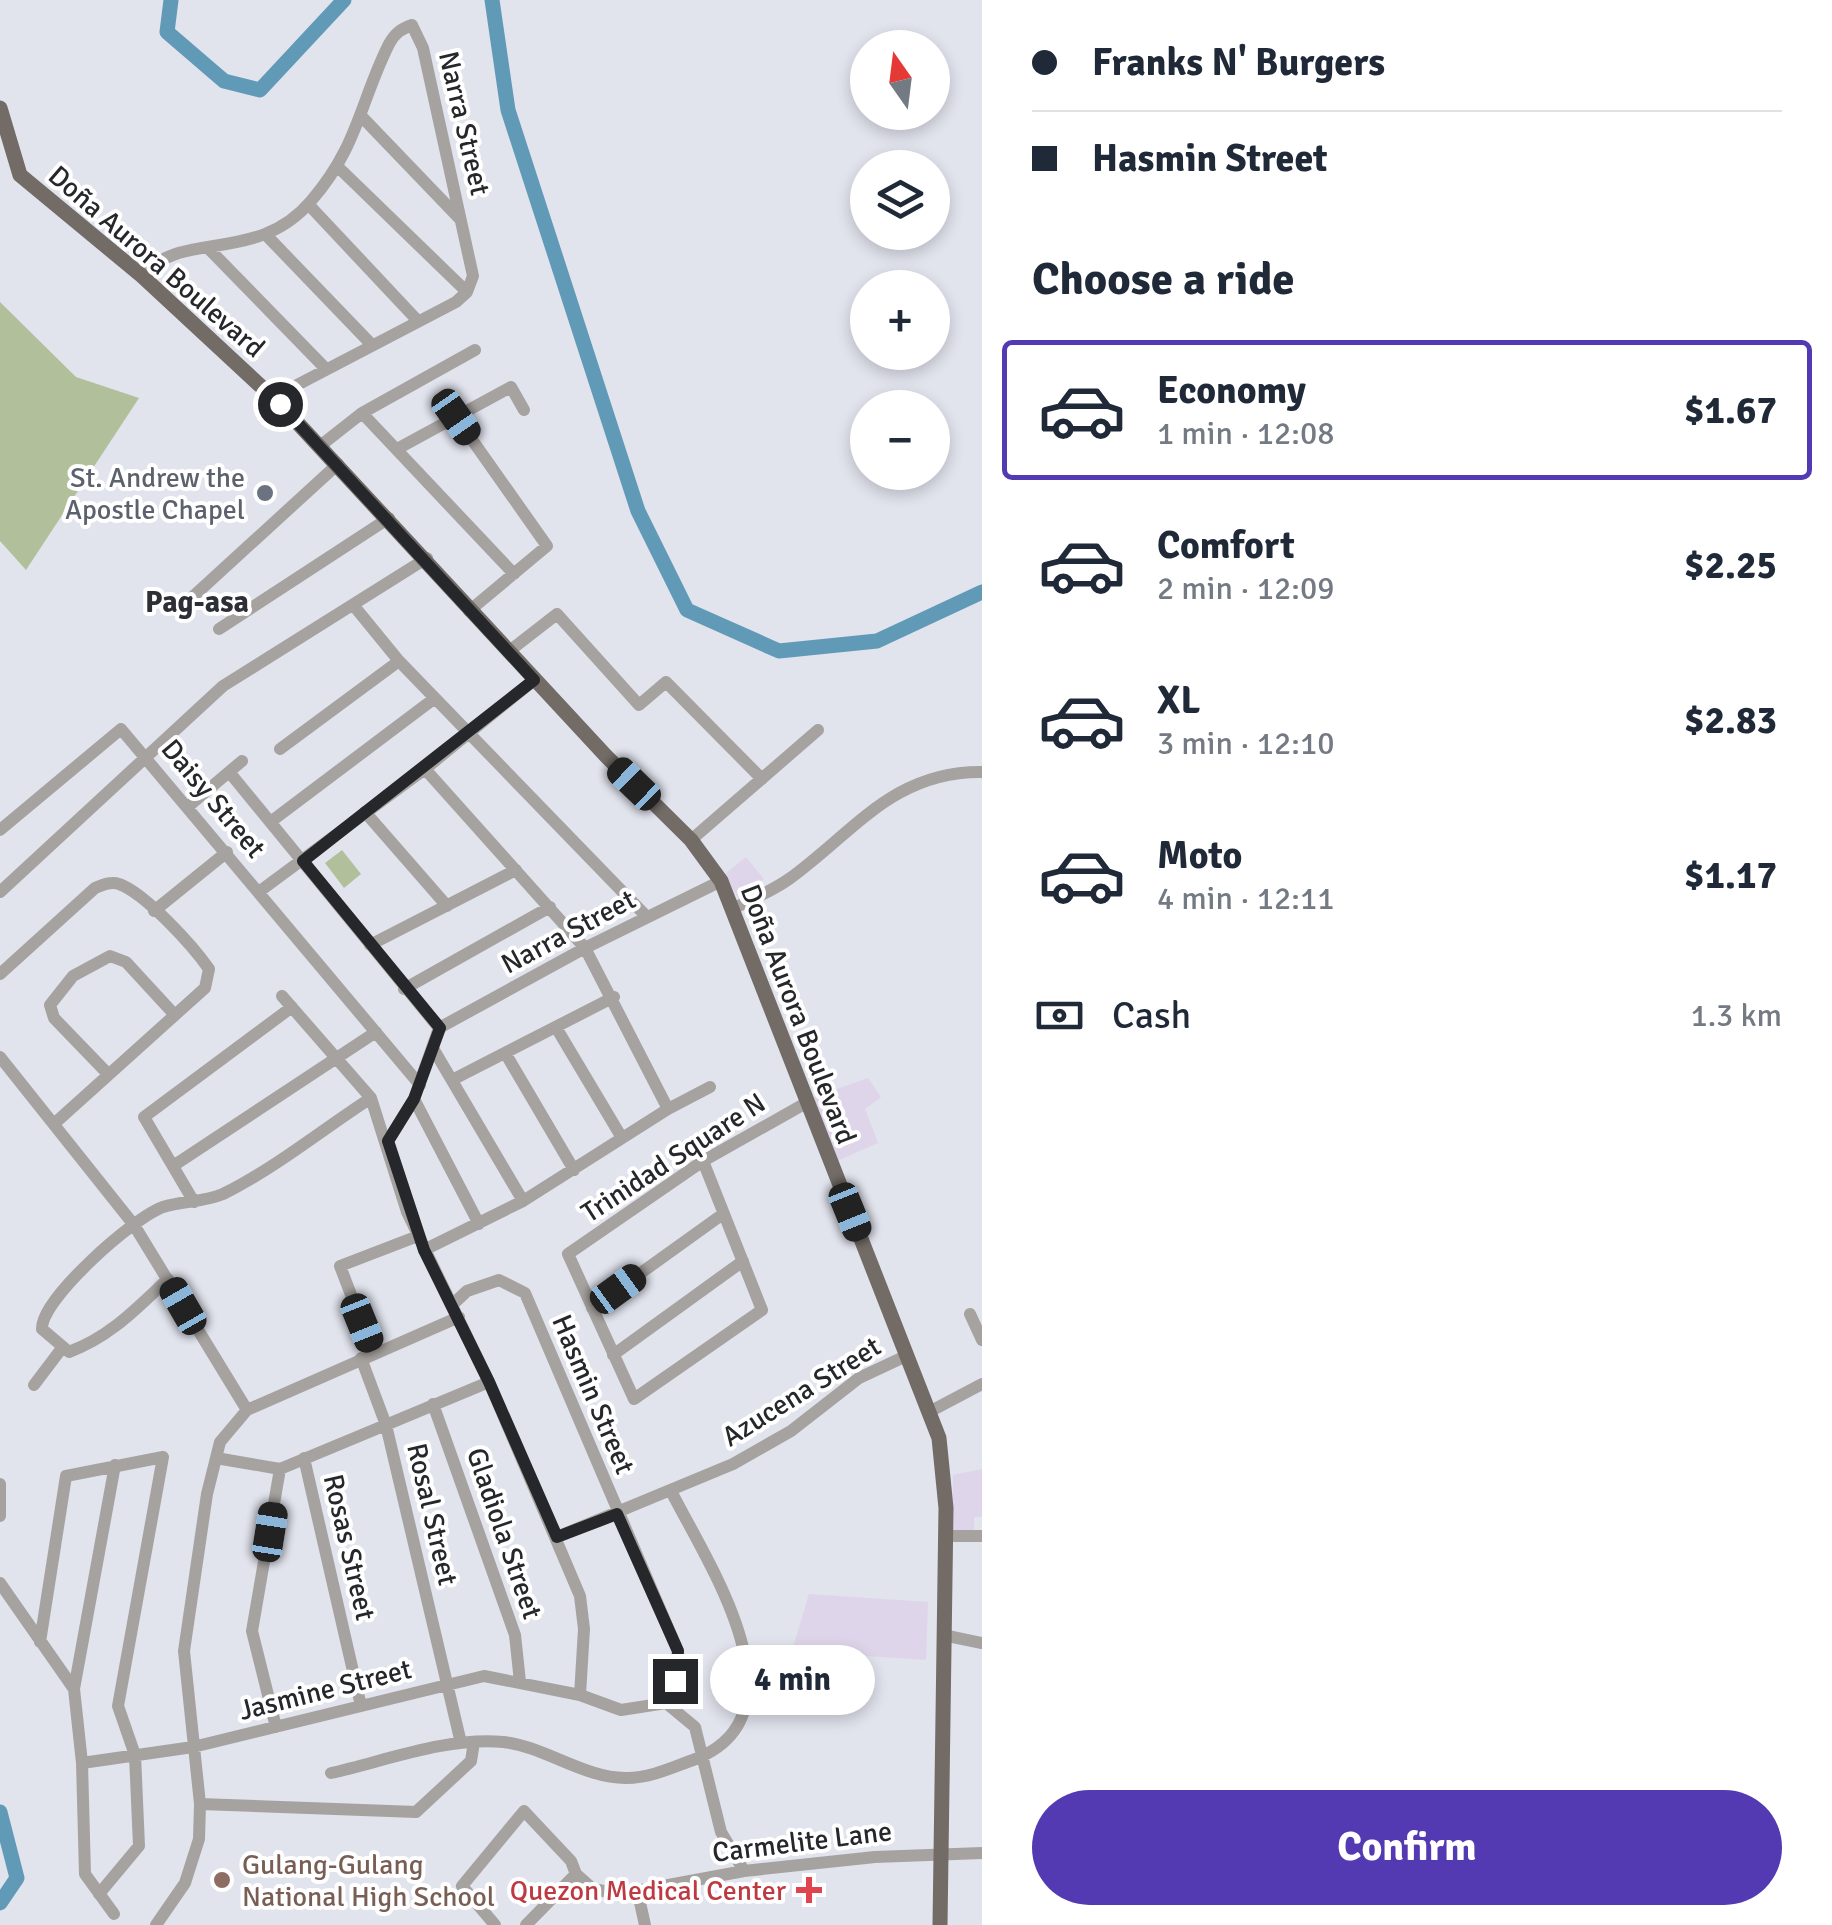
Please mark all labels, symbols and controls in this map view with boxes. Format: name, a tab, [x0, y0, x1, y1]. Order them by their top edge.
north arrow	[850, 30, 950, 130]
map controls	[850, 30, 950, 490]
text: Franks N' Burgers	[1092, 39, 1385, 86]
street label: Narra Street	[431, 48, 497, 199]
text: Hasmin Street	[1092, 135, 1328, 182]
button: layers	[850, 150, 950, 250]
street label: Doña Aurora Boulevard	[41, 159, 271, 365]
text: Choose a ride	[1032, 252, 1295, 307]
button: +	[850, 270, 950, 370]
icon: car	[1037, 365, 1127, 455]
text: Economy	[1157, 367, 1306, 414]
route start	[258, 382, 303, 427]
car	[427, 384, 485, 450]
text: $1.67	[1684, 387, 1777, 434]
button: −	[850, 390, 950, 490]
text: 1 min · 12:08	[1157, 414, 1335, 453]
place label: St. Andrew the Apostle Chapel	[65, 461, 245, 527]
marker: St. Andrew the Apostle Chapel	[254, 482, 276, 504]
icon: car	[1037, 520, 1127, 610]
text: Comfort	[1157, 522, 1295, 569]
text: $2.25	[1684, 542, 1777, 589]
text: 2 min · 12:09	[1157, 569, 1335, 608]
district label: Pag-asa	[145, 584, 249, 621]
icon: car	[1037, 675, 1127, 765]
text: XL	[1157, 677, 1200, 724]
text: $2.83	[1684, 697, 1777, 744]
text: 3 min · 12:10	[1157, 724, 1335, 763]
street label: Daisy Street	[154, 732, 273, 865]
car	[602, 752, 666, 816]
icon: car	[1037, 830, 1127, 920]
text: Moto	[1157, 832, 1242, 879]
text: $1.17	[1684, 852, 1777, 899]
text: 4 min · 12:11	[1157, 879, 1335, 918]
street label: Doña Aurora Boulevard	[733, 880, 863, 1149]
street label: Narra Street	[496, 882, 641, 981]
icon: cash	[1032, 988, 1087, 1043]
text: Cash	[1112, 992, 1191, 1039]
text: 1.3 km	[1690, 996, 1782, 1035]
street label: Trinidad Square N	[575, 1086, 772, 1230]
car	[825, 1179, 875, 1245]
car	[585, 1259, 651, 1319]
car	[155, 1273, 211, 1339]
car	[337, 1290, 387, 1356]
street label: Hasmin Street	[544, 1310, 642, 1479]
street label: Azucena Street	[716, 1330, 887, 1454]
street label: Rosal Street	[399, 1440, 465, 1589]
street label: Gladiola Street	[459, 1443, 549, 1624]
street label: Rosas Street	[316, 1471, 382, 1624]
car	[250, 1500, 290, 1564]
callout: 4 min	[710, 1646, 875, 1716]
street label: Jasmine Street	[235, 1652, 415, 1728]
route end	[653, 1659, 698, 1704]
text: 4 min	[754, 1660, 831, 1699]
button: Confirm	[1032, 1790, 1782, 1905]
street label: Carmelite Lane	[710, 1814, 894, 1870]
place label: Gulang-Gulang National High School	[242, 1848, 495, 1914]
marker: Gulang-Gulang National High School	[211, 1869, 233, 1891]
place label: Quezon Medical Center	[510, 1874, 787, 1908]
marker: Quezon Medical Center	[796, 1877, 822, 1903]

